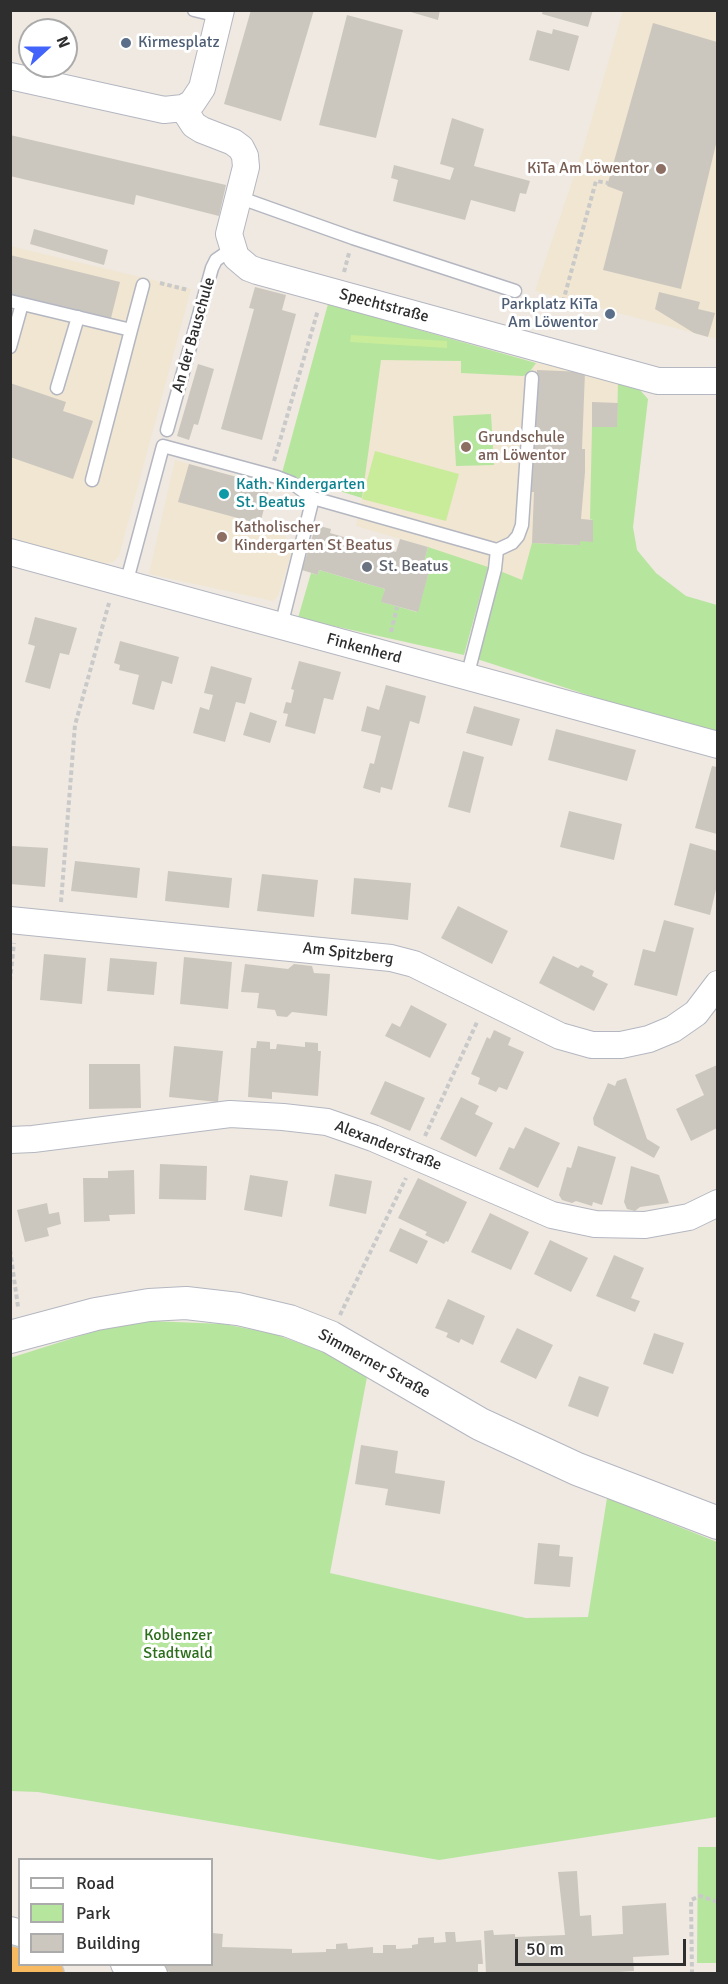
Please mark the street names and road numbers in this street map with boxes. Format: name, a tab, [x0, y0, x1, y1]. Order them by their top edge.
street label: An der Bauschule	[168, 275, 220, 395]
street label: Spechtstraße	[337, 285, 431, 327]
street label: Finkenherd	[324, 630, 404, 668]
street label: Am Spitzberg	[302, 939, 394, 969]
street label: Alexanderstraße	[332, 1117, 444, 1175]
street label: Simmerner Straße	[315, 1325, 433, 1403]

